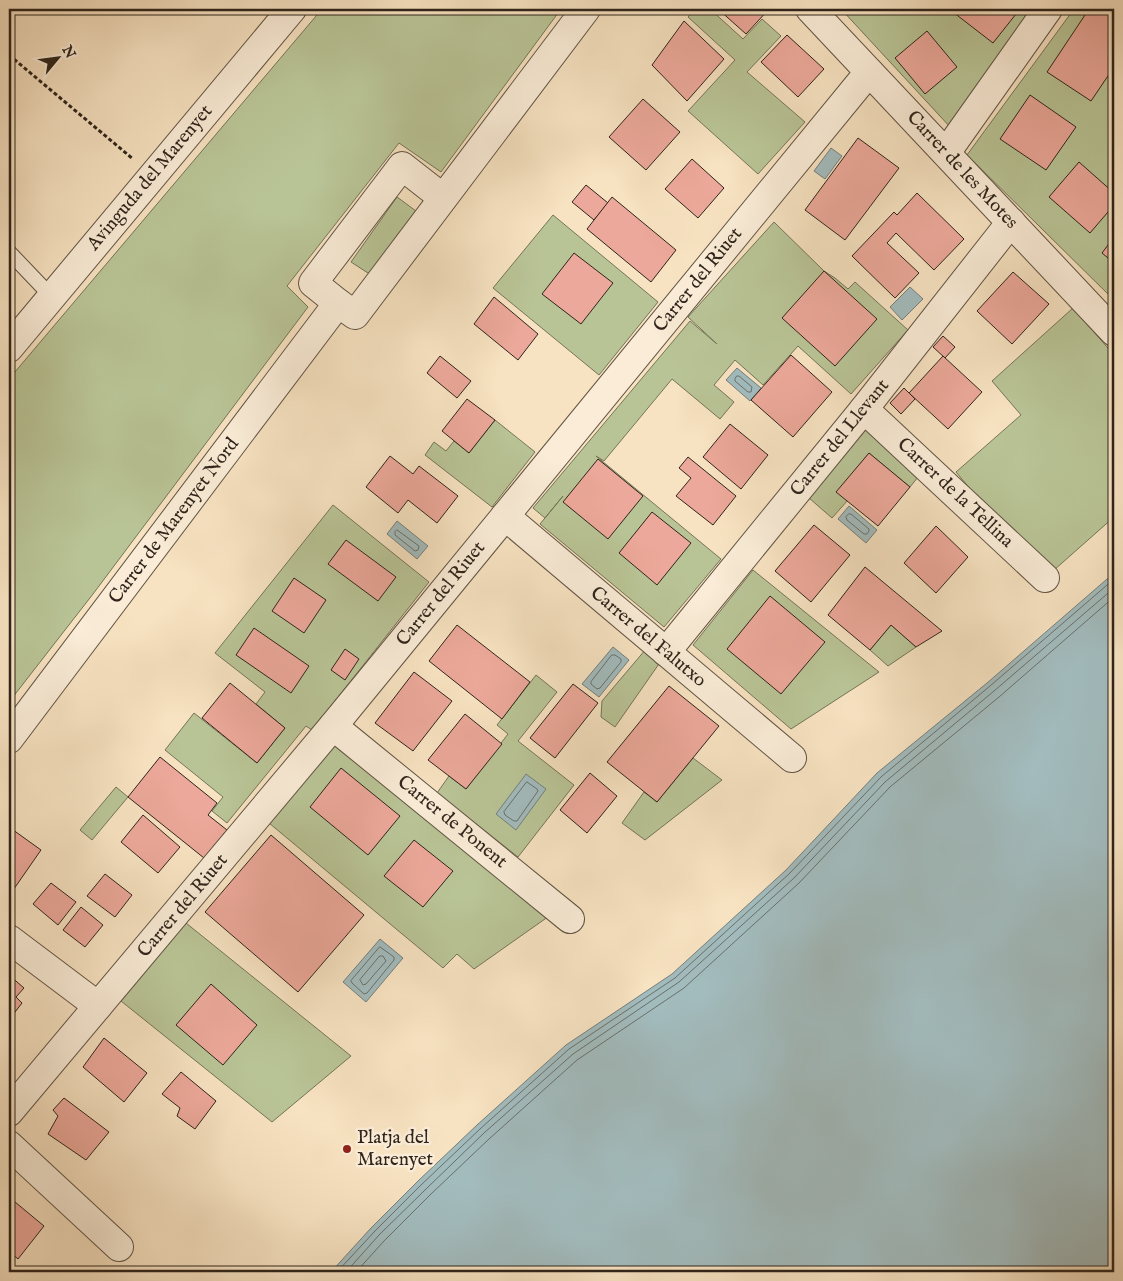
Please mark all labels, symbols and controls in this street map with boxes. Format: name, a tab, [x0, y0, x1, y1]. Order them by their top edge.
north arrow	[32, 32, 82, 82]
text: N	[57, 42, 79, 62]
street label: Avinguda del Marenyet	[81, 100, 218, 257]
street label: Carrer de les Motes	[901, 106, 1023, 234]
street label: Carrer del Riuet	[648, 222, 748, 337]
street label: Carrer del Llevant	[785, 374, 895, 502]
street label: Carrer de Marenyet Nord	[104, 432, 245, 609]
street label: Carrer de la Tellina	[892, 433, 1019, 554]
street label: Carrer del Riuet	[391, 536, 491, 651]
street label: Carrer del Falutxo	[585, 581, 711, 693]
street label: Carrer de Ponent	[392, 770, 512, 874]
street label: Carrer del Riuet	[133, 849, 234, 963]
place label: Platja del Marenyet	[357, 1126, 434, 1172]
marker: Platja del Marenyet	[341, 1143, 353, 1155]

